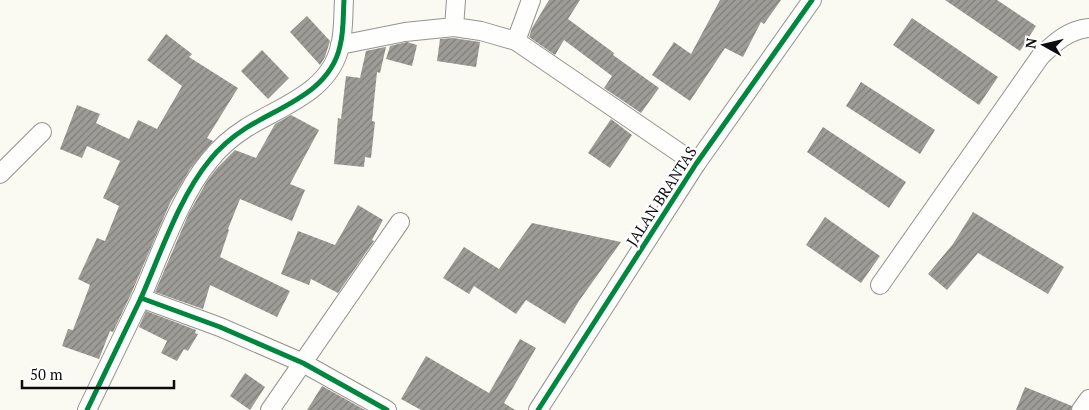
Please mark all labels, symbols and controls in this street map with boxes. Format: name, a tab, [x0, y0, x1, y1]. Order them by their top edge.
north arrow	[1019, 20, 1069, 70]
text: N	[1020, 36, 1041, 50]
street label: JALAN BRANTAS	[621, 142, 701, 250]
scale bar	[22, 358, 175, 390]
text: 50 m	[30, 364, 63, 384]

